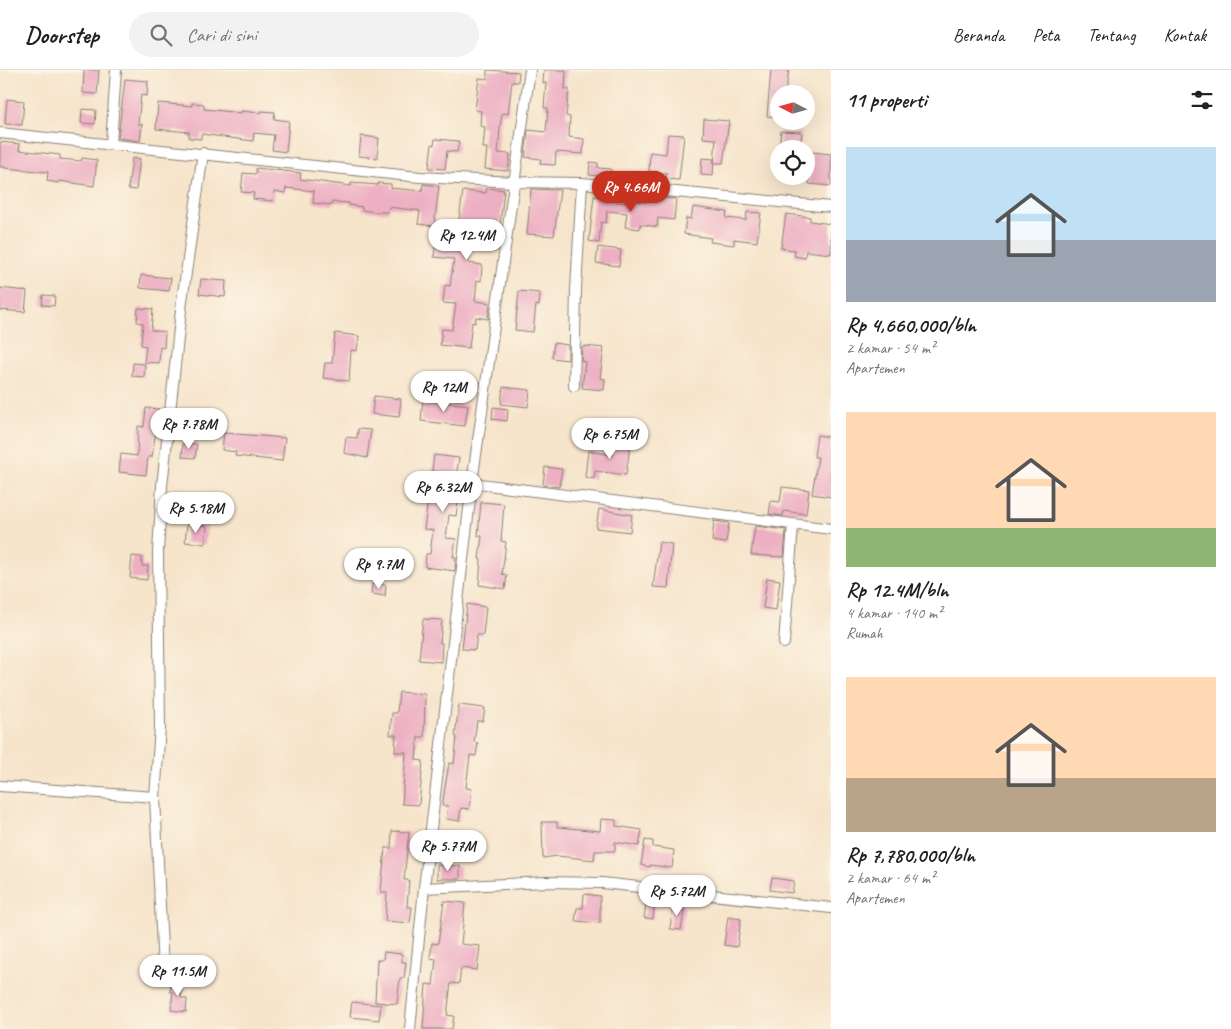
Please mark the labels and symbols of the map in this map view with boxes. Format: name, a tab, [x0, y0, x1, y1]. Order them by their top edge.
north arrow	[770, 85, 815, 130]
pin: Rp 4.66M	[579, 170, 683, 213]
pin: Rp 12.4M	[415, 218, 519, 261]
pin: Rp 12M	[403, 370, 485, 413]
pin: Rp 7.78M	[137, 408, 241, 450]
pin: Rp 6.75M	[558, 418, 662, 460]
pin: Rp 6.32M	[391, 470, 495, 513]
pin: Rp 5.18M	[144, 492, 248, 534]
pin: Rp 9.7M	[333, 548, 425, 590]
pin: Rp 5.77M	[396, 830, 500, 872]
pin: Rp 5.72M	[625, 874, 729, 917]
pin: Rp 11.5M	[126, 954, 230, 997]

